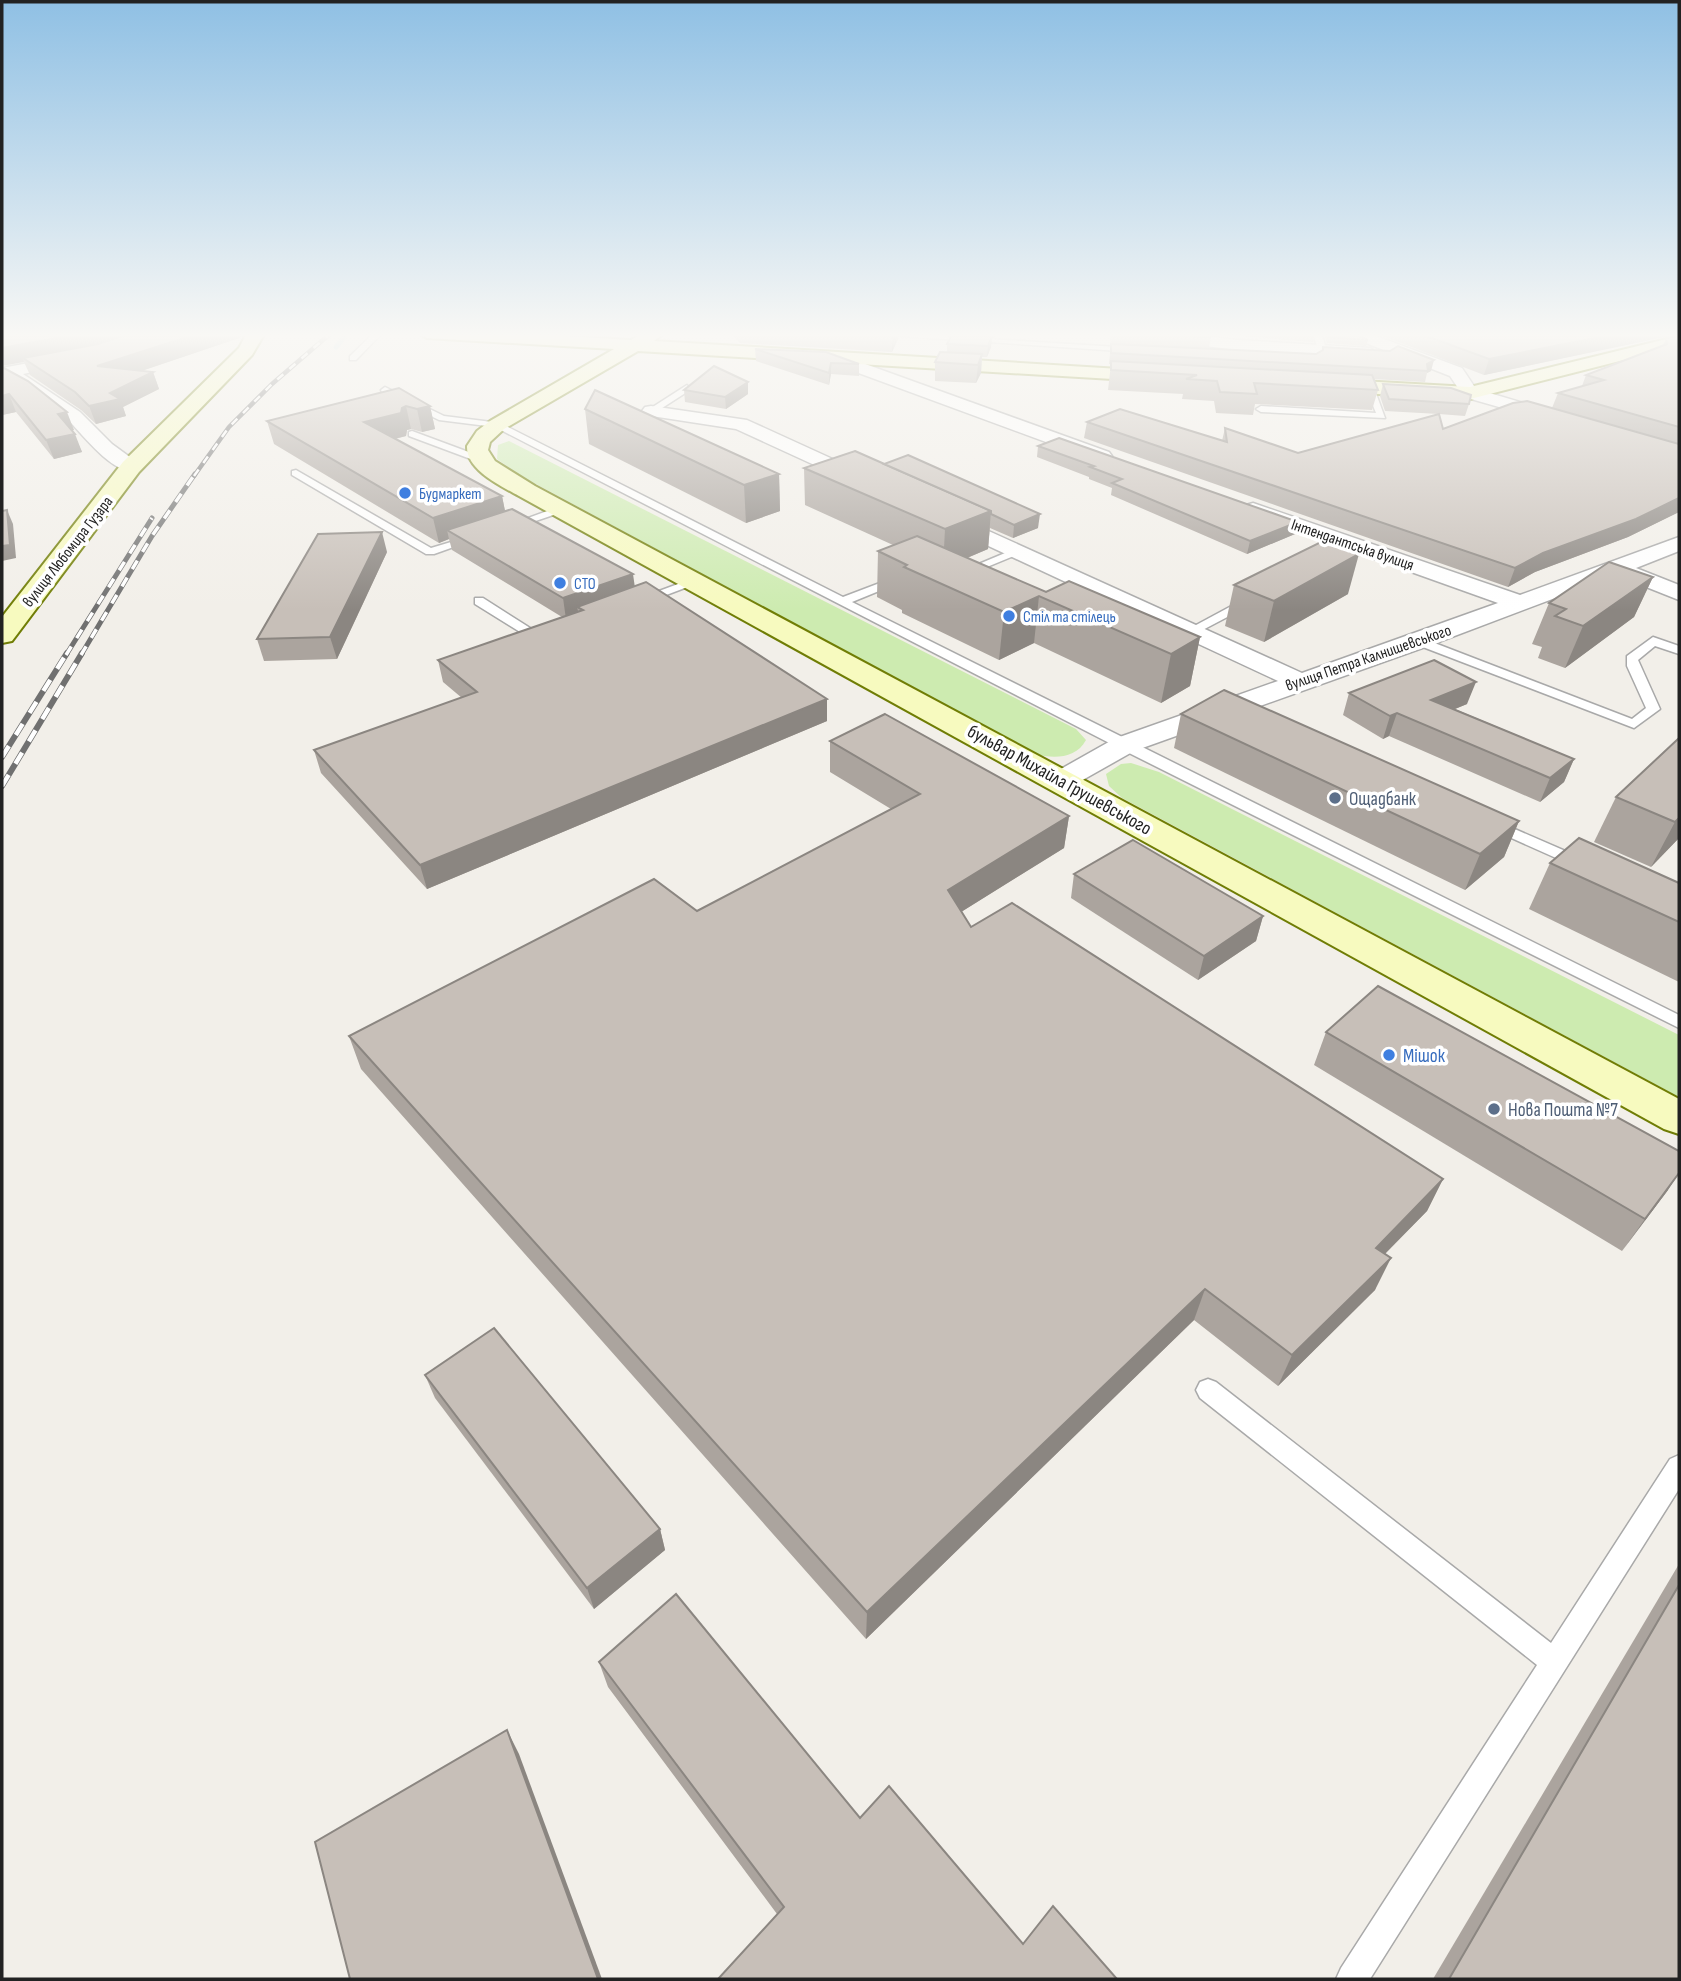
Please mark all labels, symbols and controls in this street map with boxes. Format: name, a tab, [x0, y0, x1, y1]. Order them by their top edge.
marker: Будмаркет	[397, 485, 413, 501]
place label: Будмаркет	[419, 485, 482, 504]
street label: вулиця Любомира Гузара	[19, 493, 117, 611]
street label: Інтендантська вулиця	[1289, 516, 1416, 575]
marker: СТО	[552, 575, 568, 591]
place label: СТО	[574, 575, 596, 594]
marker: Стіл та стілець	[1001, 608, 1017, 624]
place label: Стіл та стілець	[1023, 608, 1116, 627]
street label: вулиця Петра Калнишевського	[1283, 621, 1454, 696]
street label: бульвар Михайла Грушевського	[963, 720, 1155, 841]
place label: Ощадбанк	[1349, 788, 1417, 811]
marker: Ощадбанк	[1327, 790, 1343, 806]
place label: Мішок	[1403, 1045, 1446, 1068]
marker: Мішок	[1381, 1047, 1397, 1063]
place label: Нова Пошта №7	[1508, 1099, 1618, 1122]
marker: Нова Пошта №7	[1486, 1101, 1502, 1117]

